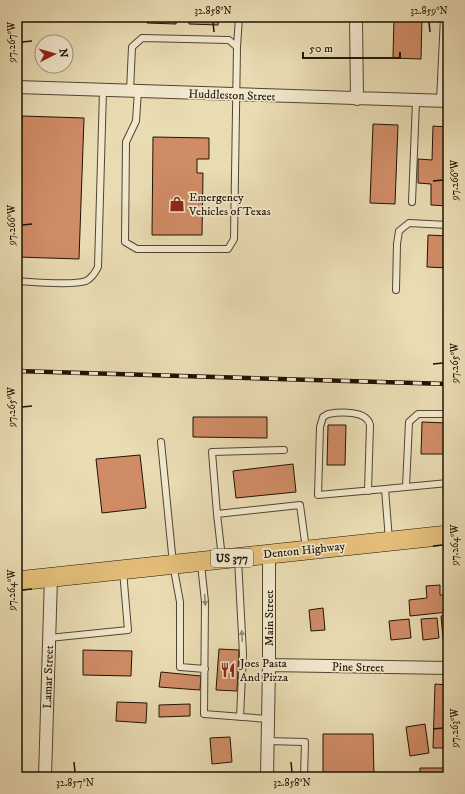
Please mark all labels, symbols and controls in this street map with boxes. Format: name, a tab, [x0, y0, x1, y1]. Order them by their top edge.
text: 32.858°N	[194, 5, 232, 17]
text: 32.859°N	[410, 5, 448, 17]
text: 97.267°W	[6, 21, 18, 63]
north arrow	[34, 34, 74, 74]
scale bar	[303, 34, 400, 60]
text: 50 m	[309, 41, 333, 56]
text: N	[56, 48, 70, 58]
street label: Huddleston Street	[188, 86, 276, 105]
text: 97.266°W	[449, 159, 461, 201]
place label: Emergency Vehicles of Texas	[188, 190, 271, 219]
shop icon: Emergency Vehicles of Texas	[168, 195, 186, 213]
text: 97.266°W	[6, 204, 18, 246]
text: 97.265°W	[449, 342, 461, 384]
text: 97.265°W	[6, 386, 18, 428]
text: 97.264°W	[449, 524, 461, 566]
street label: Denton Highway	[262, 539, 346, 562]
road number: US 377	[211, 549, 253, 567]
text: 97.264°W	[6, 569, 18, 611]
street label: Main Street	[262, 590, 277, 646]
one-way arrow	[201, 594, 208, 606]
one-way arrow	[239, 629, 245, 642]
street label: Lamar Street	[40, 645, 57, 709]
place label: Joes Pasta And Pizza	[239, 656, 289, 685]
street label: Pine Street	[332, 660, 384, 675]
restaurant icon: Joes Pasta And Pizza	[219, 661, 237, 679]
text: 97.263°W	[449, 708, 461, 748]
text: 32.857°N	[56, 777, 94, 789]
text: 32.858°N	[273, 777, 311, 789]

